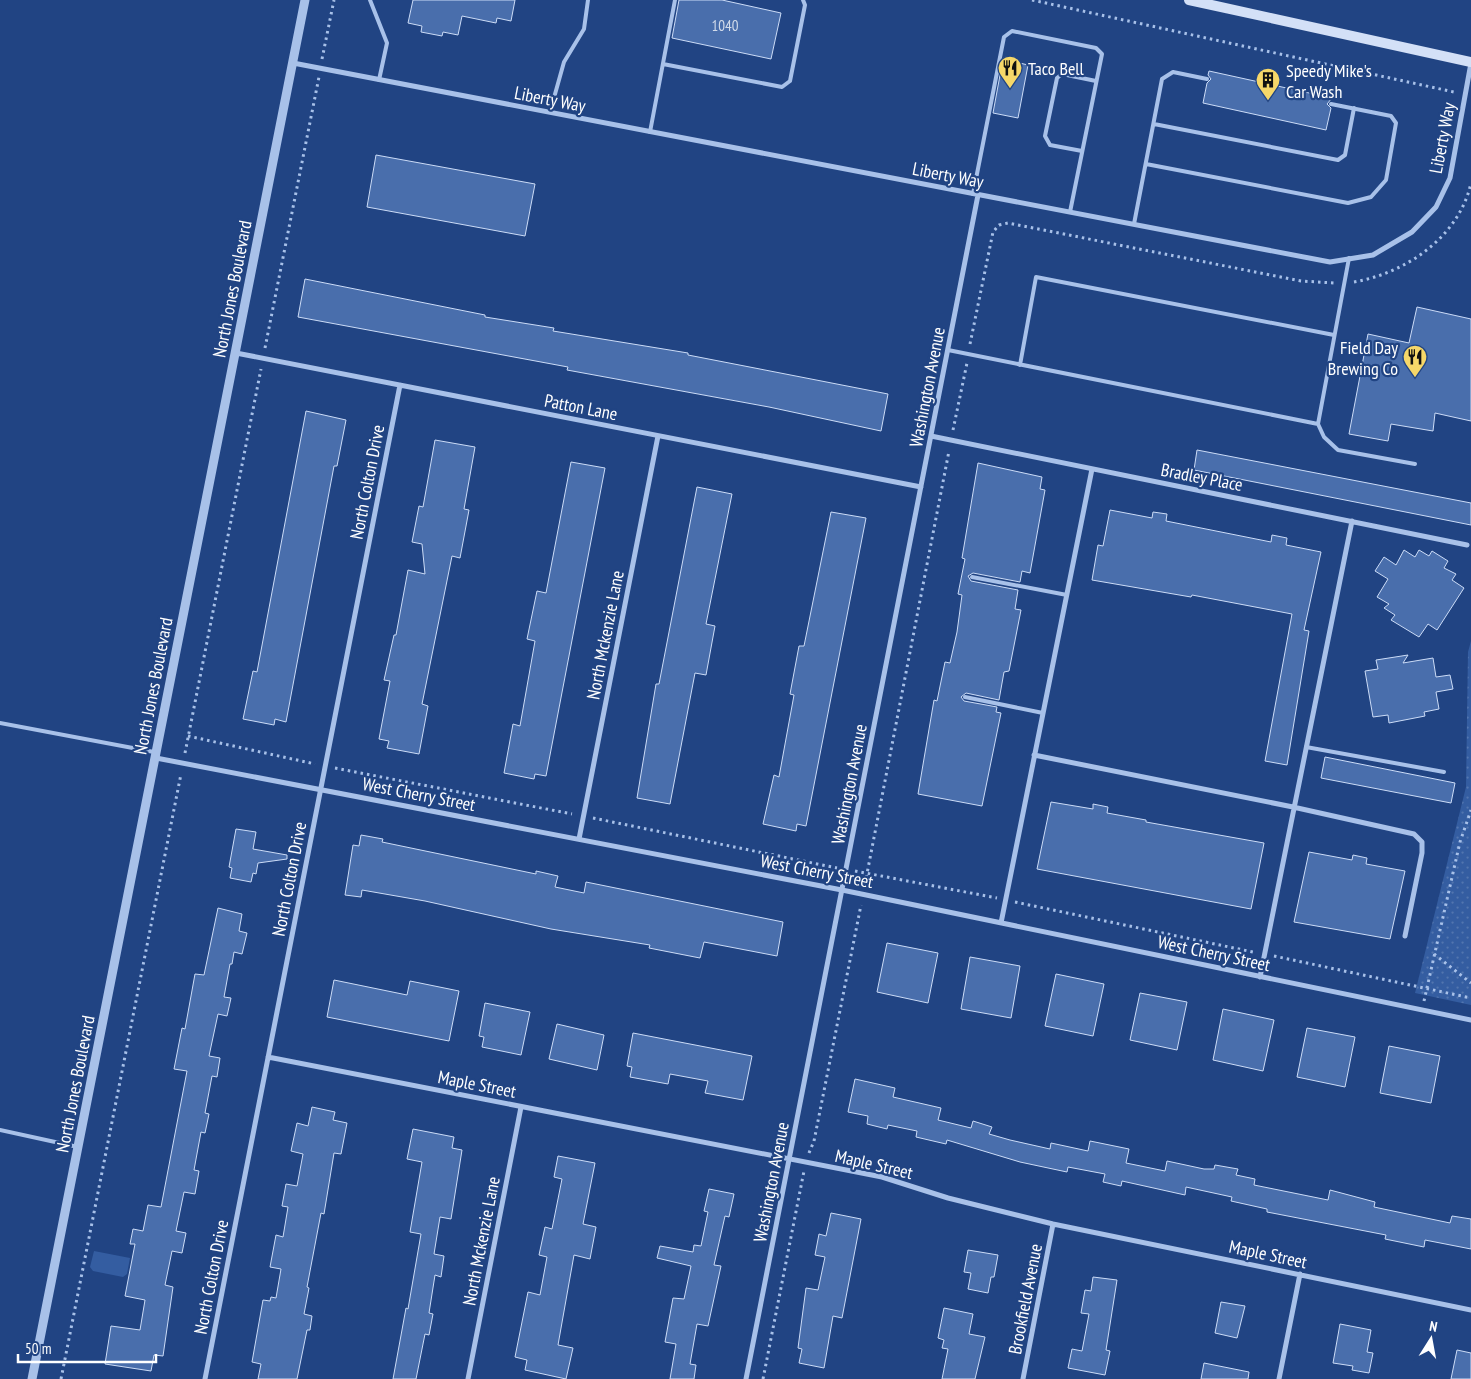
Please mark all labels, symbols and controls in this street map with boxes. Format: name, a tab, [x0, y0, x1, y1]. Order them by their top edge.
house number: 1040	[711, 16, 739, 35]
restaurant icon: Taco Bell	[997, 55, 1023, 89]
place label: Taco Bell	[1028, 57, 1085, 80]
place label: Speedy Mike's Car Wash	[1286, 59, 1372, 103]
building icon: Speedy Mike's Car Wash	[1255, 67, 1281, 101]
street label: Liberty Way	[512, 81, 588, 117]
street label: Liberty Way	[1424, 100, 1460, 176]
street label: Liberty Way	[910, 157, 986, 193]
street label: North Jones Boulevard	[207, 218, 257, 360]
street label: Washington Avenue	[904, 325, 950, 449]
place label: Field Day Brewing Co	[1328, 336, 1398, 380]
restaurant icon: Field Day Brewing Co	[1402, 344, 1428, 378]
street label: Patton Lane	[543, 389, 619, 425]
street label: North Colton Drive	[345, 423, 389, 541]
street label: Bradley Place	[1159, 458, 1245, 496]
street label: North Mckenzie Lane	[581, 569, 629, 701]
street label: North Jones Boulevard	[128, 615, 178, 757]
street label: Washington Avenue	[826, 722, 872, 846]
street label: West Cherry Street	[361, 772, 477, 816]
street label: North Colton Drive	[267, 820, 311, 938]
street label: West Cherry Street	[759, 849, 875, 893]
street label: West Cherry Street	[1156, 930, 1272, 976]
street label: North Jones Boulevard	[50, 1013, 100, 1155]
street label: Maple Street	[436, 1065, 518, 1103]
street label: Washington Avenue	[748, 1120, 794, 1244]
street label: Maple Street	[833, 1144, 915, 1184]
street label: North Mckenzie Lane	[457, 1175, 505, 1307]
street label: North Colton Drive	[189, 1218, 233, 1336]
street label: Maple Street	[1227, 1235, 1309, 1273]
street label: Brookfield Avenue	[1003, 1242, 1047, 1356]
north arrow	[1406, 1314, 1456, 1364]
text: N	[1428, 1317, 1439, 1336]
scale bar	[18, 1332, 155, 1364]
text: 50 m	[25, 1339, 51, 1358]

